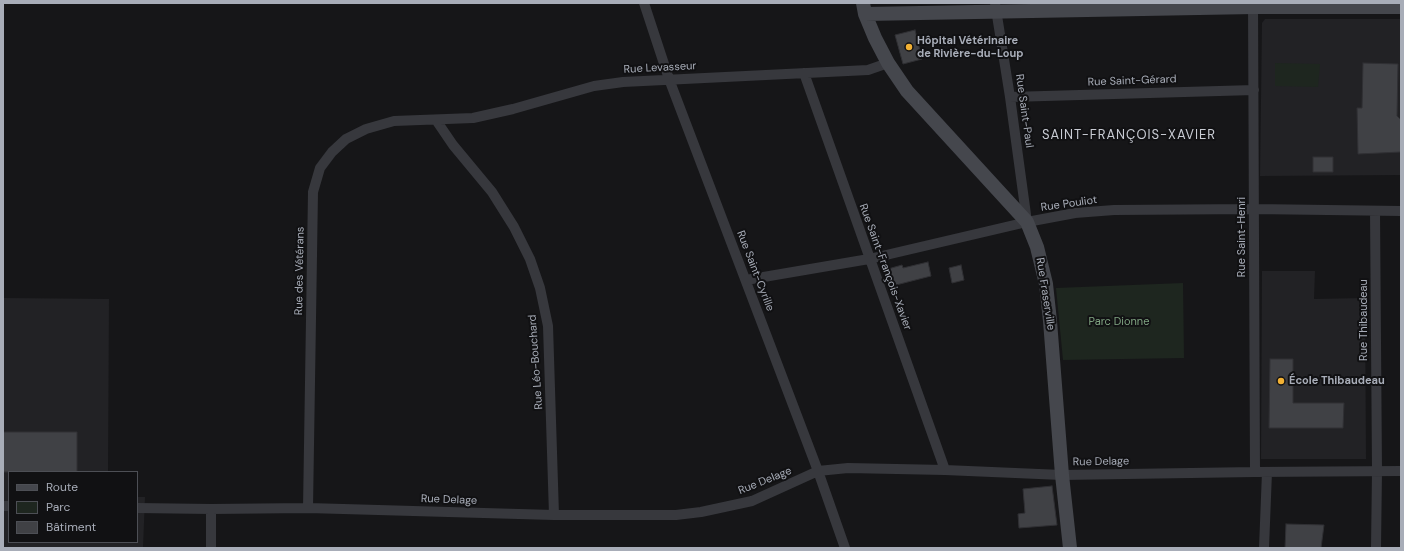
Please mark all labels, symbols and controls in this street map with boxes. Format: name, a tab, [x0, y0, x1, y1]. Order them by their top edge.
place label: Hôpital Vétérinaire de Rivière-du-Loup	[917, 34, 1023, 60]
marker: Hôpital Vétérinaire de Rivière-du-Loup	[904, 42, 914, 52]
street label: Rue Levasseur	[623, 60, 697, 76]
street label: Rue Saint-Paul	[1012, 73, 1036, 149]
street label: Rue Saint-Gérard	[1087, 73, 1177, 89]
district label: SAINT-FRANÇOIS-XAVIER	[1042, 128, 1216, 144]
street label: Rue Pouliot	[1040, 194, 1098, 214]
street label: Rue Saint-Henri	[1235, 197, 1249, 277]
street label: Rue Saint-François-Xavier	[856, 202, 914, 332]
street label: Rue des Vétérans	[293, 227, 307, 315]
street label: Rue Saint-Cyrille	[734, 229, 776, 313]
street label: Rue Fraserville	[1033, 257, 1057, 331]
street label: Rue Thibaudeau	[1357, 279, 1371, 361]
street label: Rue Léo-Bouchard	[526, 314, 546, 410]
park label: Parc Dionne	[1089, 315, 1149, 329]
place label: École Thibaudeau	[1289, 374, 1385, 388]
marker: École Thibaudeau	[1276, 376, 1286, 386]
street label: Rue Delage	[1073, 455, 1129, 469]
street label: Rue Delage	[736, 464, 794, 498]
legend	[8, 471, 138, 543]
text: Route	[46, 479, 78, 495]
street label: Rue Delage	[421, 492, 477, 508]
text: Parc	[46, 499, 70, 515]
text: Bâtiment	[46, 519, 96, 535]

